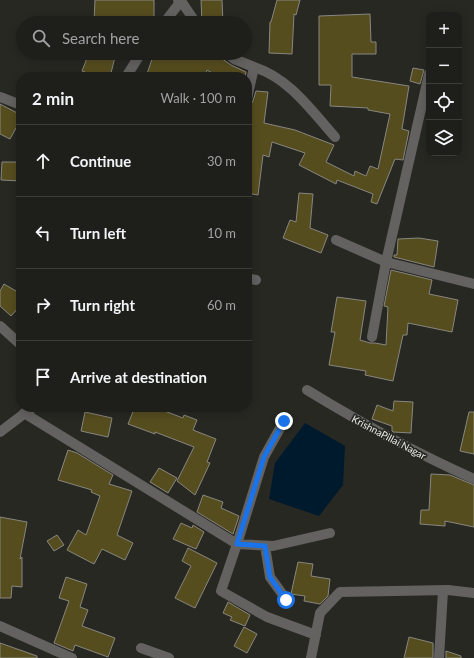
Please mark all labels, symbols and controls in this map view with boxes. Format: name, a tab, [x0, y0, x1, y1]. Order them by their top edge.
map controls	[426, 12, 462, 156]
button: +	[426, 12, 462, 48]
search box	[16, 16, 252, 60]
icon: search	[30, 27, 52, 49]
text: Search here	[62, 29, 139, 47]
button: −	[426, 48, 462, 84]
button: locate	[426, 84, 462, 120]
text: 2 min	[32, 88, 74, 109]
text: Walk · 100 m	[160, 90, 236, 106]
button: layers	[426, 120, 462, 156]
icon: ahead	[32, 150, 54, 172]
text: Continue	[70, 152, 131, 170]
text: 30 m	[207, 153, 236, 169]
icon: left	[32, 222, 54, 244]
text: Turn left	[70, 224, 126, 242]
text: 10 m	[207, 225, 236, 241]
icon: right	[32, 294, 54, 316]
text: Turn right	[70, 296, 135, 314]
text: 60 m	[207, 297, 236, 313]
icon: arrive	[32, 366, 54, 388]
text: Arrive at destination	[70, 368, 207, 386]
route end	[275, 412, 293, 430]
street label: KrishnaPillai Nagar	[350, 412, 428, 462]
route start	[277, 591, 295, 609]

